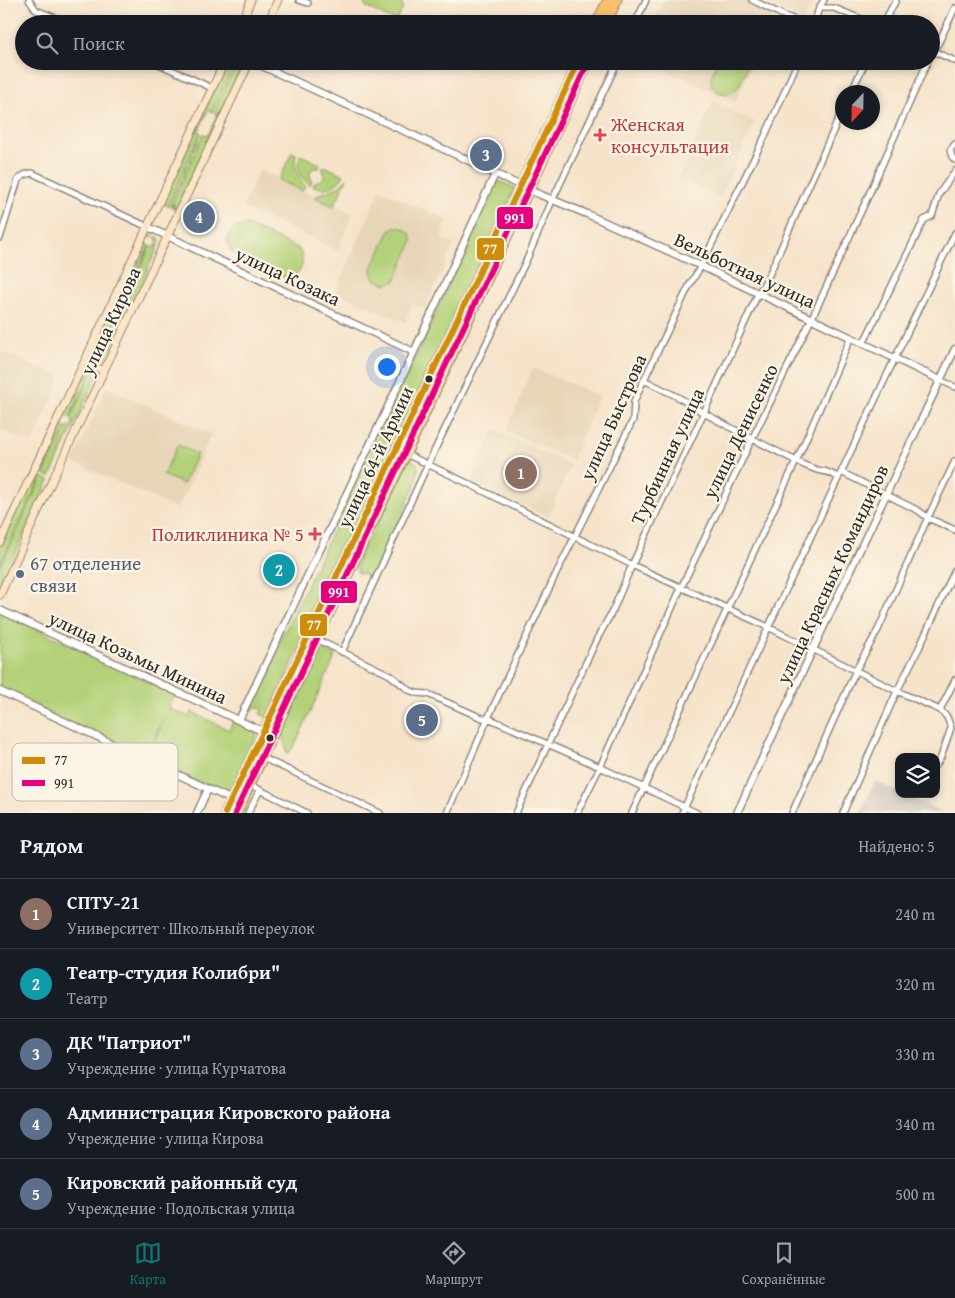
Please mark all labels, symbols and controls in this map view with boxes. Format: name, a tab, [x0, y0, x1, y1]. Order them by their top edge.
search box	[15, 15, 940, 70]
icon: search	[33, 29, 61, 57]
text: Поиск	[73, 29, 125, 57]
north arrow	[835, 85, 880, 130]
place label: Женская консультация	[610, 110, 730, 160]
marker: Женская консультация	[593, 128, 607, 142]
pin: 3	[470, 136, 502, 174]
pin: 4	[183, 198, 215, 236]
line badge: 991	[496, 206, 534, 230]
text: 991	[504, 208, 526, 228]
street label: Вельботная улица	[670, 225, 820, 315]
line badge: 77	[476, 237, 505, 261]
street label: улица Козака	[230, 239, 345, 313]
text: 77	[483, 239, 497, 259]
street label: улица Кирова	[72, 262, 147, 381]
street label: улица Быстрова	[572, 349, 653, 485]
your location	[374, 354, 400, 380]
street label: улица Денисенко	[695, 359, 785, 504]
unlabelled marker	[424, 374, 434, 384]
street label: улица 64-й Армии	[329, 381, 420, 533]
street label: Турбинная улица	[623, 383, 711, 529]
pin: 1	[505, 454, 537, 492]
street label: улица Красных Командиров	[768, 460, 895, 689]
place label: Поликлиника № 5	[152, 520, 304, 548]
marker: Поликлиника № 5	[308, 527, 322, 541]
place label: 67 отделение связи	[30, 549, 141, 599]
pin: 2	[263, 551, 295, 589]
marker: 67 отделение связи	[14, 568, 26, 580]
line badge: 991	[320, 580, 358, 604]
text: 991	[328, 582, 350, 602]
street label: улица Козьмы Минина	[43, 603, 232, 711]
line badge: 77	[299, 613, 328, 637]
text: 77	[307, 615, 321, 635]
pin: 5	[406, 701, 438, 739]
unlabelled marker	[265, 733, 275, 743]
legend	[12, 743, 178, 801]
text: 77	[54, 750, 68, 770]
map controls	[895, 753, 940, 798]
button: layers	[895, 753, 940, 798]
text: 991	[54, 773, 74, 793]
text: Рядом	[20, 830, 83, 861]
text: Найдено: 5	[858, 834, 935, 858]
text: СПТУ-21	[67, 888, 140, 916]
text: 1	[32, 902, 40, 926]
text: 240 m	[895, 902, 935, 926]
text: Университет · Школьный переулок	[67, 916, 315, 940]
text: Театр-студия Колибри"	[67, 958, 280, 986]
text: 2	[32, 972, 40, 996]
text: 320 m	[895, 972, 935, 996]
text: Театр	[67, 986, 107, 1010]
text: ДК "Патриот"	[67, 1028, 191, 1056]
text: 3	[32, 1042, 40, 1066]
text: 330 m	[895, 1042, 935, 1066]
text: Учреждение · улица Курчатова	[67, 1056, 286, 1080]
text: Администрация Кировского района	[67, 1098, 391, 1126]
text: 4	[32, 1112, 40, 1136]
text: 340 m	[895, 1112, 935, 1136]
text: Учреждение · улица Кирова	[67, 1126, 264, 1150]
text: Кировский районный суд	[67, 1168, 297, 1196]
text: 5	[32, 1182, 40, 1206]
text: 500 m	[895, 1182, 935, 1206]
text: Учреждение · Подольская улица	[67, 1196, 295, 1220]
tab: Карта	[130, 1239, 166, 1289]
tab: Маршрут	[425, 1239, 483, 1289]
tab: Сохранённые	[742, 1239, 825, 1289]

